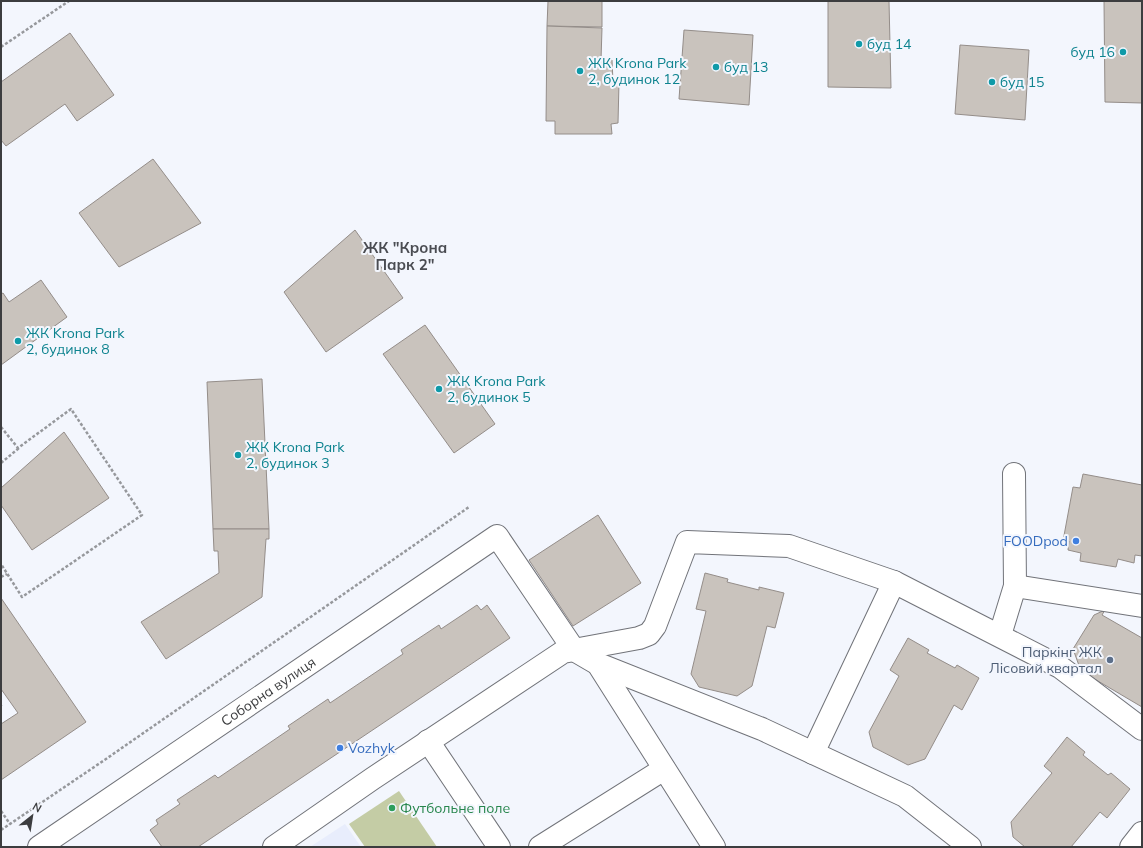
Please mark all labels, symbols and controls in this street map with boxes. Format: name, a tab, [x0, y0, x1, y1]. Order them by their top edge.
place label: буд 14	[867, 35, 912, 53]
marker: буд 14	[854, 39, 864, 49]
place label: буд 16	[1071, 43, 1115, 61]
marker: буд 16	[1118, 47, 1128, 57]
place label: ЖК Krona Park 2, будинок 12	[588, 54, 687, 88]
place label: буд 13	[724, 58, 768, 76]
marker: буд 13	[711, 62, 721, 72]
marker: ЖК Krona Park 2, будинок 12	[575, 66, 585, 76]
place label: буд 15	[1000, 73, 1044, 91]
marker: буд 15	[987, 77, 997, 87]
district label: ЖК "Крона Парк 2"	[363, 238, 447, 274]
place label: ЖК Krona Park 2, будинок 8	[26, 324, 125, 358]
marker: ЖК Krona Park 2, будинок 8	[13, 336, 23, 346]
place label: ЖК Krona Park 2, будинок 5	[447, 372, 546, 406]
marker: ЖК Krona Park 2, будинок 5	[434, 384, 444, 394]
place label: ЖК Krona Park 2, будинок 3	[246, 438, 345, 472]
marker: ЖК Krona Park 2, будинок 3	[233, 450, 243, 460]
place label: FOODpod	[1003, 532, 1068, 550]
marker: FOODpod	[1071, 536, 1081, 546]
place label: Паркінг ЖК Лісовий квартал	[989, 643, 1103, 677]
street label: Соборна вулиця	[217, 653, 319, 730]
marker: Паркінг ЖК Лісовий квартал	[1105, 655, 1115, 665]
place label: Vozhyk	[348, 739, 396, 757]
marker: Vozhyk	[335, 743, 345, 753]
north arrow	[12, 796, 52, 836]
text: N	[30, 799, 44, 815]
place label: Футбольне поле	[400, 799, 511, 817]
marker: Футбольне поле	[387, 803, 397, 813]

